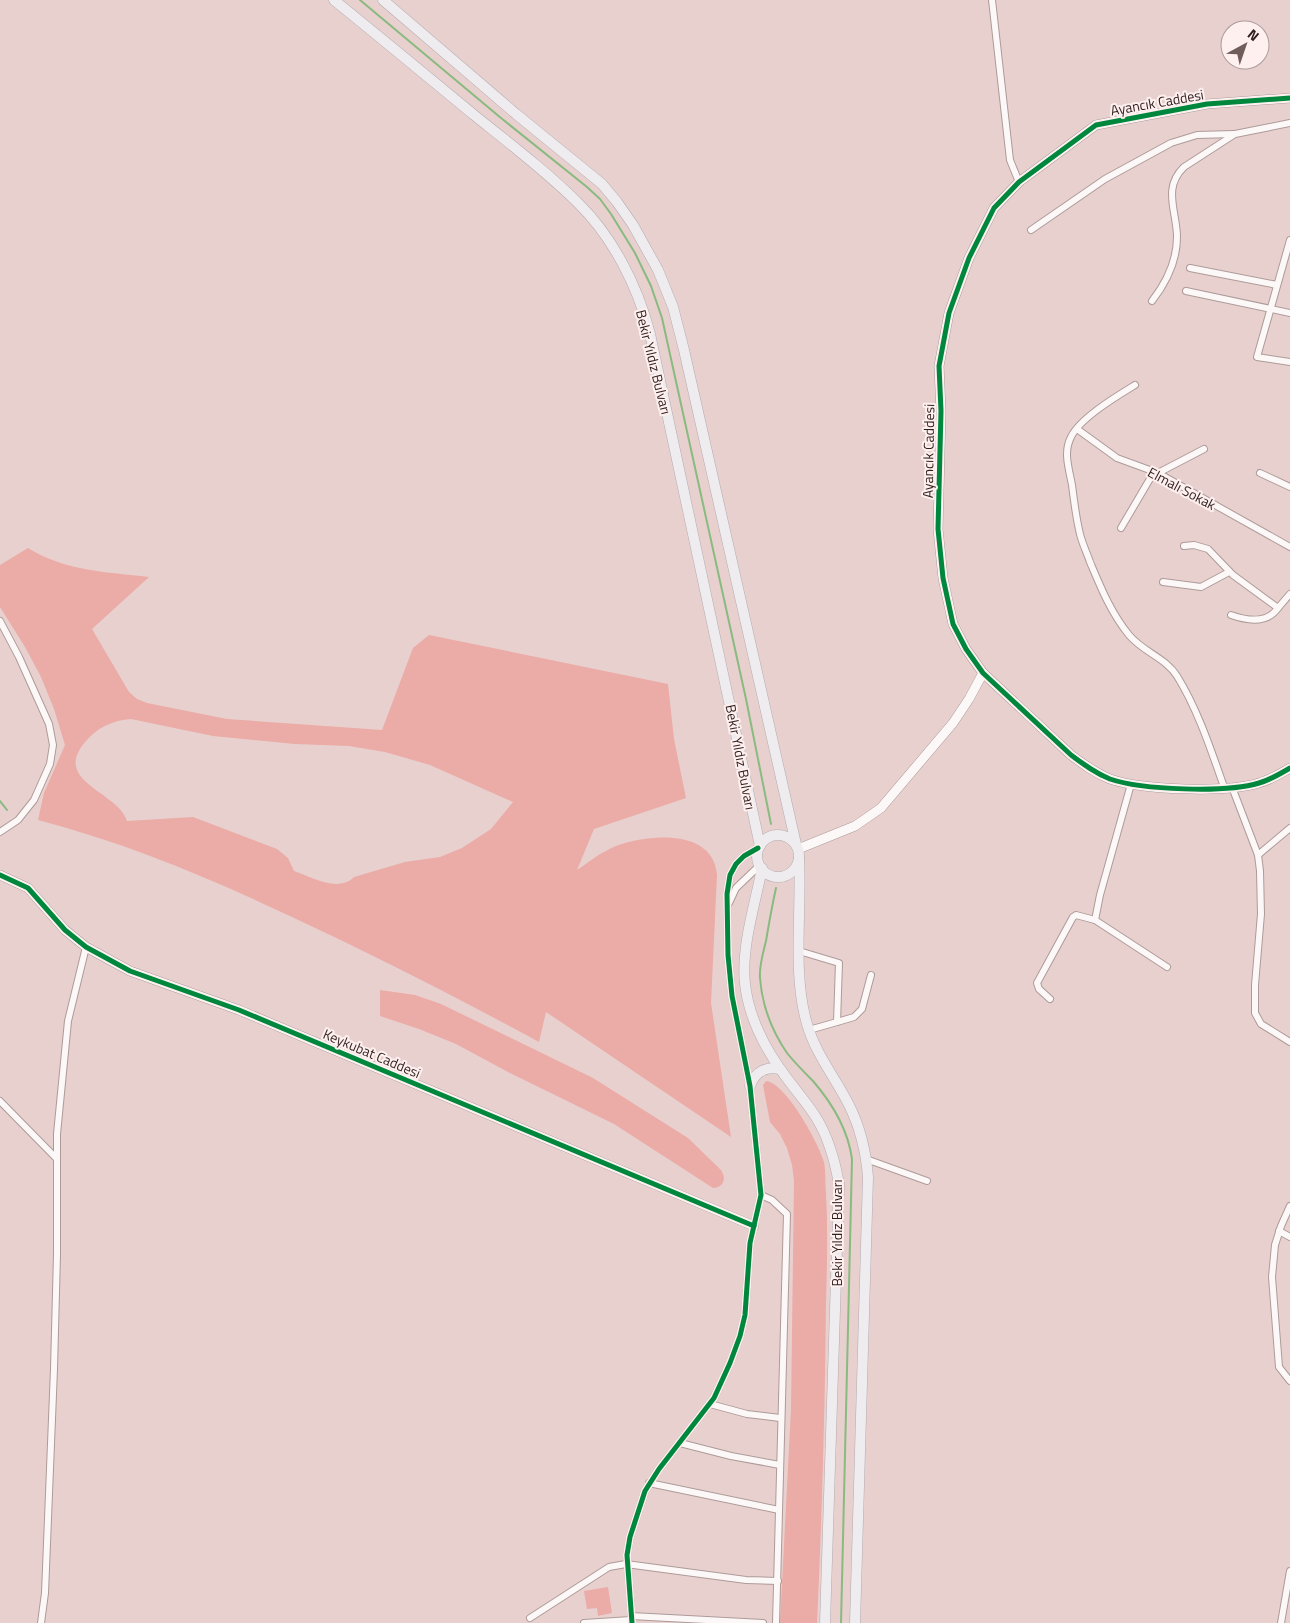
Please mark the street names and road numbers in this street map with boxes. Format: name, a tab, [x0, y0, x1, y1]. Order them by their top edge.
street label: Ayancık Caddesi	[1109, 83, 1205, 121]
street label: Bekir Yıldız Bulvarı	[631, 307, 677, 417]
street label: Ayancık Caddesi	[917, 404, 939, 498]
street label: Elmalı Sokak	[1144, 461, 1220, 515]
street label: Bekir Yıldız Bulvarı	[720, 702, 762, 812]
street label: Keykubat Caddesi	[320, 1023, 424, 1083]
street label: Bekir Yıldız Bulvarı	[826, 1179, 847, 1287]

